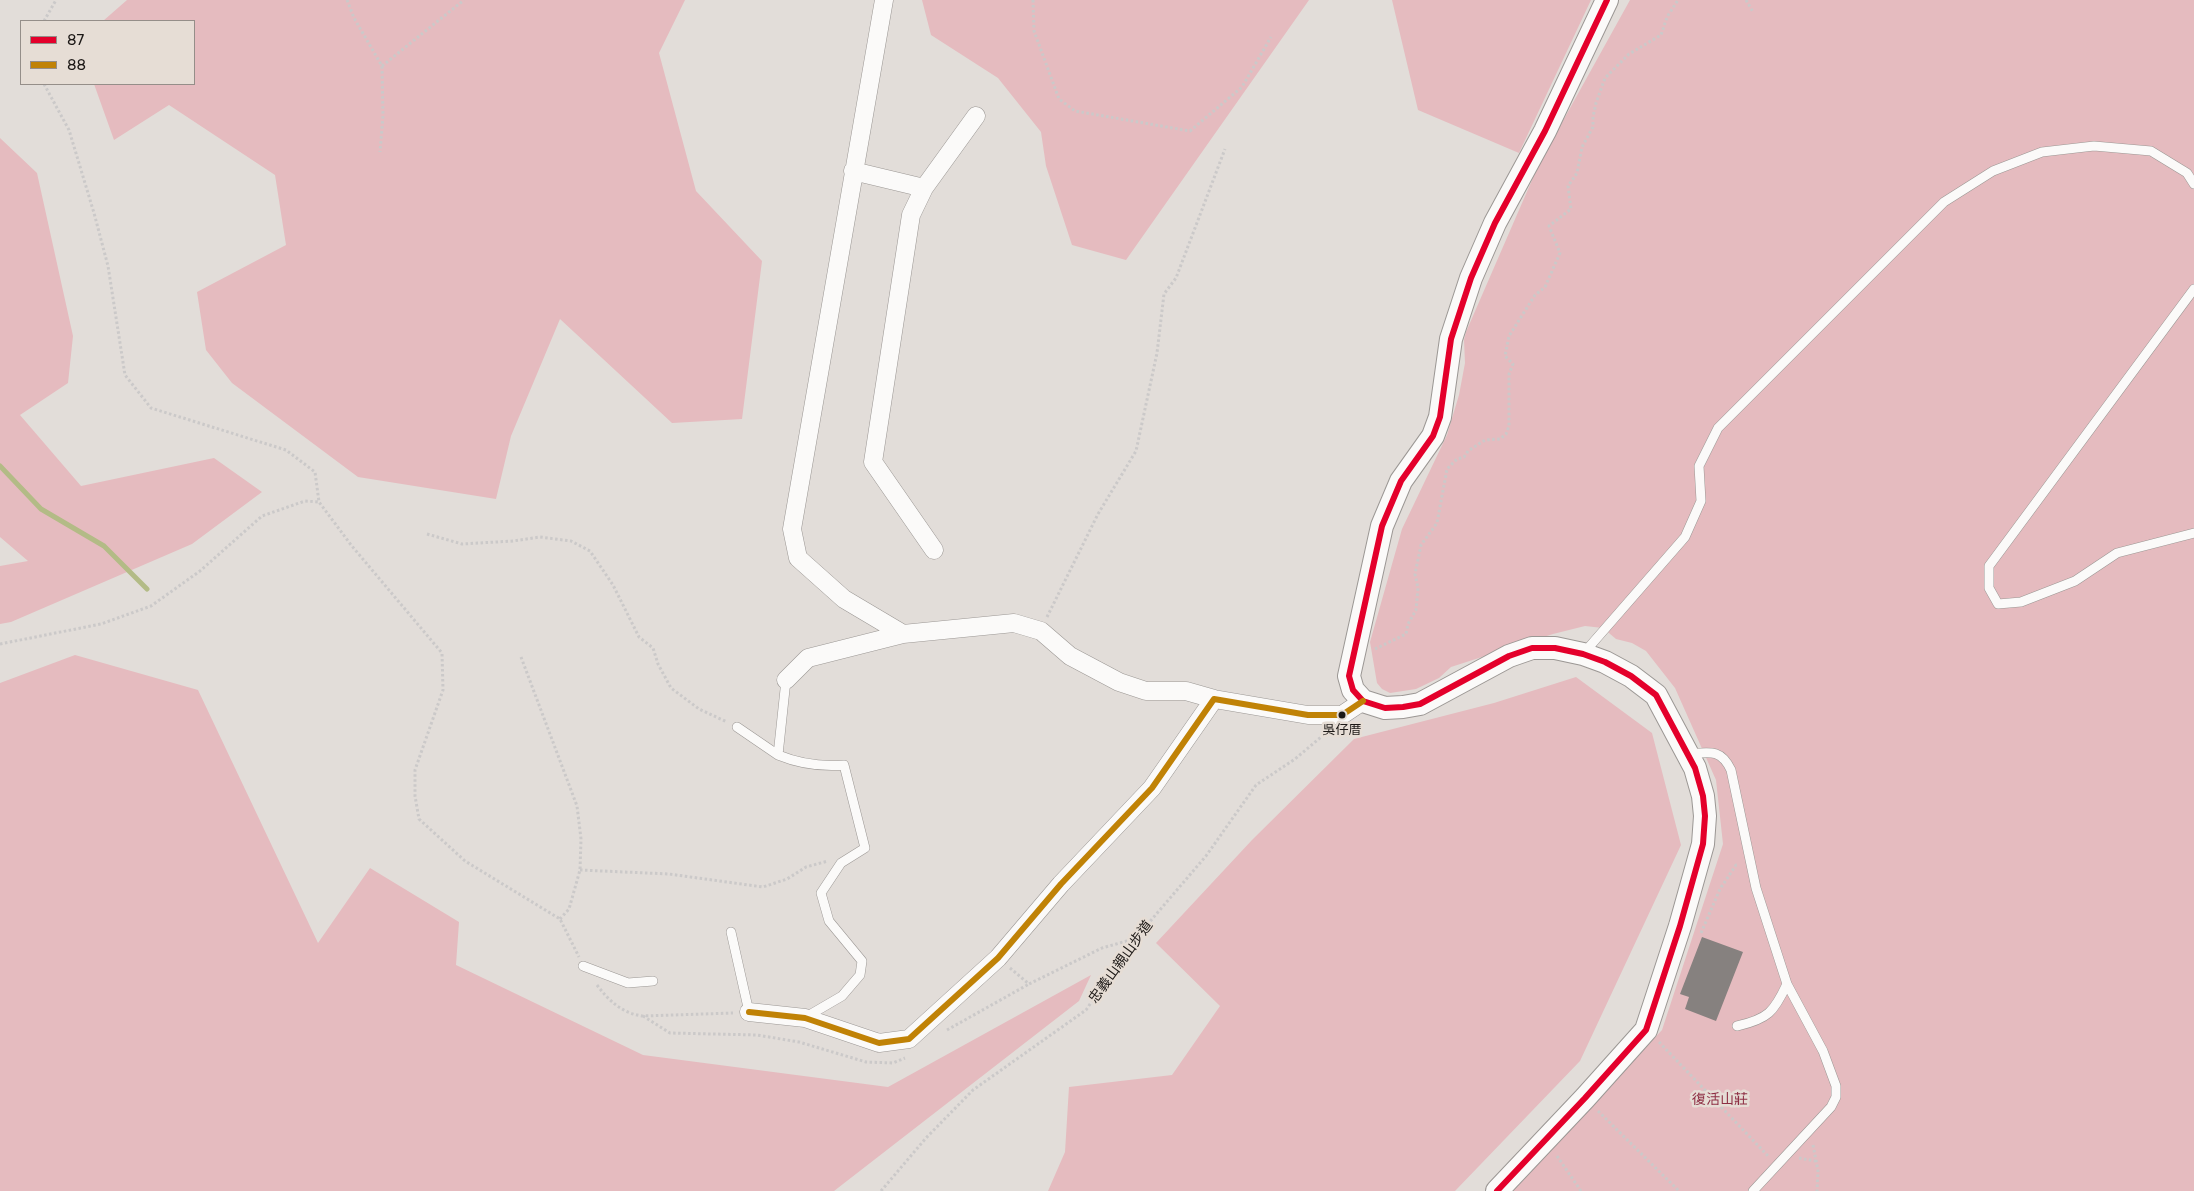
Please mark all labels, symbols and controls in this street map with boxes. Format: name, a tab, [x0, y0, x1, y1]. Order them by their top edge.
legend	[20, 20, 195, 85]
text: 87	[67, 31, 84, 49]
text: 88	[67, 56, 86, 74]
marker: 吳仔厝	[1337, 710, 1347, 720]
place label: 吳仔厝	[1323, 722, 1361, 738]
street label: 忠義山親山步道	[1085, 917, 1157, 1007]
park label: 復活山莊	[1692, 1092, 1748, 1108]

